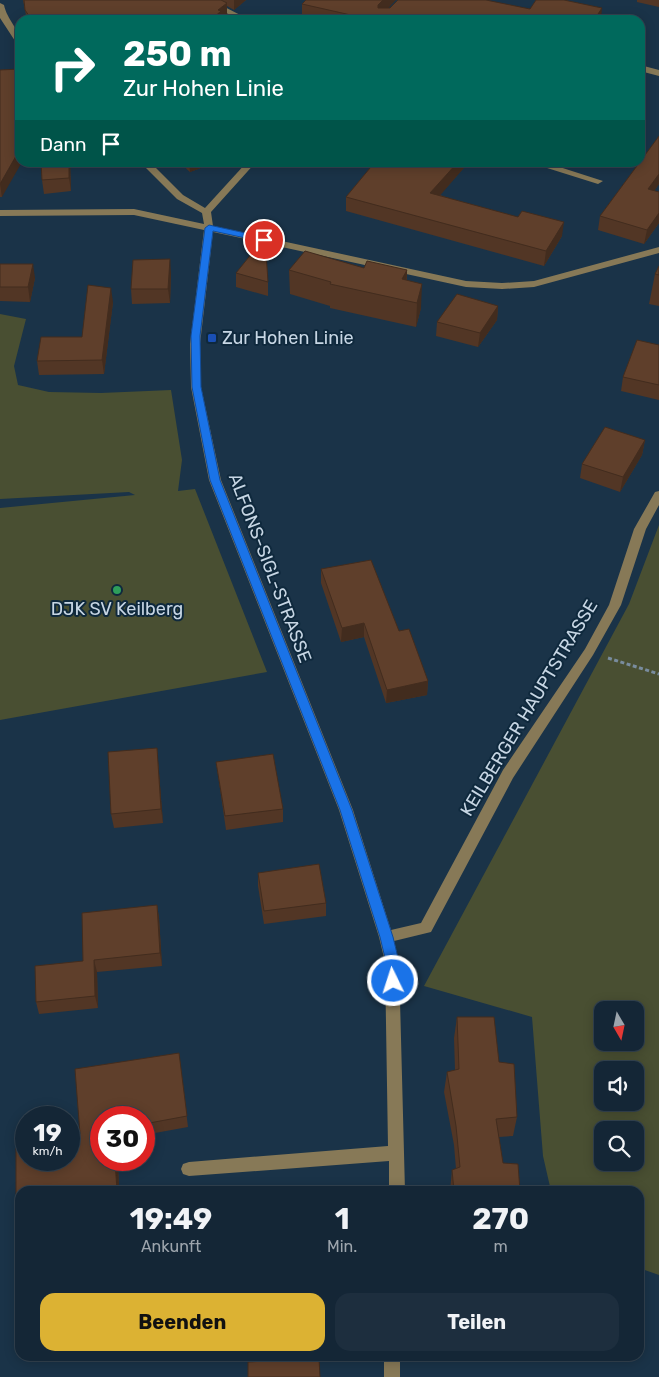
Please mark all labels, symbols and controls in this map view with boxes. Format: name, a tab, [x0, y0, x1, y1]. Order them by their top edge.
text: 250 m	[123, 33, 232, 75]
icon: right	[40, 35, 105, 100]
text: Zur Hohen Linie	[123, 75, 284, 102]
icon: arrive	[97, 130, 125, 158]
text: Dann	[40, 133, 87, 156]
pin	[243, 219, 285, 261]
icon: arrive	[250, 226, 278, 254]
place label: Zur Hohen Linie	[222, 327, 354, 349]
marker: Zur Hohen Linie	[206, 332, 218, 344]
street label: ALFONS-SIGL-STRASSE	[224, 470, 316, 666]
marker: DJK SV Keilberg	[111, 584, 123, 596]
street label: KEILBERGER HAUPTSTRASSE	[456, 596, 602, 820]
place label: DJK SV Keilberg	[51, 598, 183, 620]
position arrow	[366, 954, 418, 1006]
north arrow	[594, 1001, 644, 1051]
map controls	[594, 1001, 644, 1171]
button: sound	[594, 1061, 644, 1111]
speed limit sign: 30	[90, 1106, 155, 1171]
text: 19	[33, 1118, 62, 1147]
button: search	[594, 1121, 644, 1171]
text: km/h	[33, 1144, 62, 1158]
text: 19:49	[130, 1201, 212, 1237]
text: 1	[335, 1201, 350, 1237]
text: 270	[472, 1201, 529, 1237]
text: Ankunft	[141, 1237, 201, 1256]
text: Min.	[327, 1237, 357, 1256]
text: m	[494, 1237, 508, 1256]
button: Beenden	[40, 1293, 325, 1351]
button: Teilen	[335, 1293, 619, 1351]

